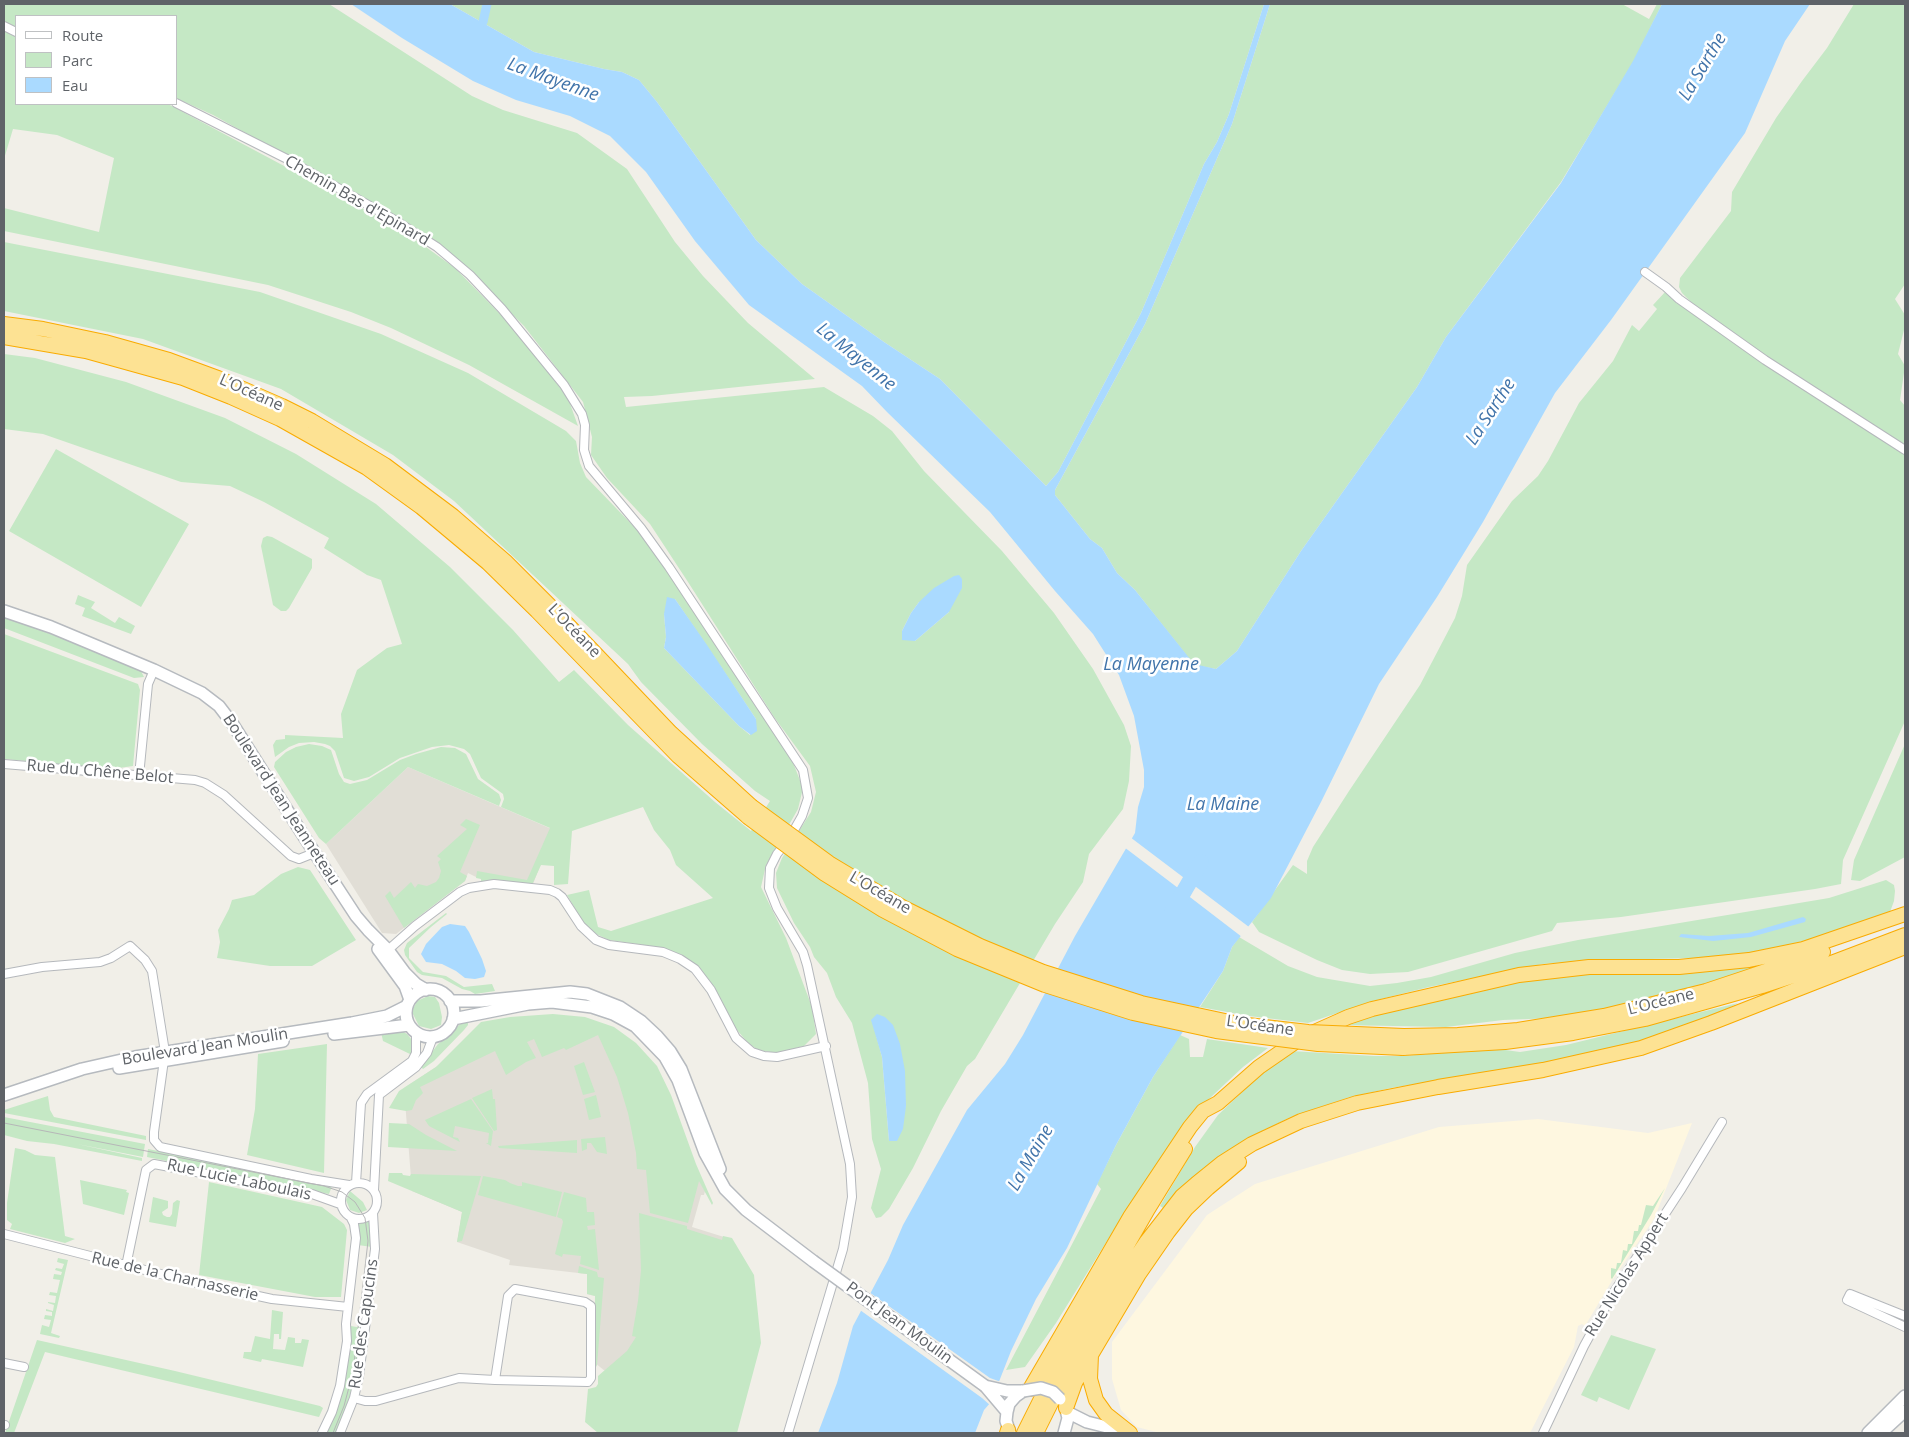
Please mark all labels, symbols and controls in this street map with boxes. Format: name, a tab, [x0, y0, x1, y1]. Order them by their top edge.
legend	[15, 15, 178, 105]
text: Route	[62, 25, 103, 45]
water label: La Sarthe	[1674, 29, 1732, 105]
text: Parc	[62, 50, 93, 70]
water label: La Mayenne	[504, 53, 602, 107]
text: Eau	[62, 75, 88, 95]
street label: Chemin Bas d'Epinard	[281, 152, 433, 250]
water label: La Mayenne	[812, 318, 900, 396]
street label: L’Océane	[216, 370, 286, 416]
water label: La Sarthe	[1461, 375, 1521, 449]
street label: L’Océane	[544, 600, 604, 662]
water label: La Mayenne	[1103, 654, 1199, 676]
street label: Boulevard Jean Jeanneteau	[218, 711, 344, 889]
street label: Rue du Chêne Belot	[26, 756, 174, 788]
water label: La Maine	[1187, 794, 1259, 816]
street label: L’Océane	[846, 868, 914, 918]
street label: L’Océane	[1626, 984, 1696, 1020]
street label: L’Océane	[1225, 1012, 1295, 1040]
street label: Boulevard Jean Moulin	[121, 1024, 289, 1070]
water label: La Maine	[1003, 1121, 1059, 1195]
street label: Rue Lucie Laboulais	[165, 1155, 313, 1205]
street label: Rue Nicolas Appert	[1581, 1210, 1673, 1340]
street label: Rue de la Charnasserie	[90, 1248, 260, 1306]
street label: Rue des Capucins	[345, 1258, 383, 1390]
street label: Pont Jean Moulin	[842, 1278, 956, 1368]

